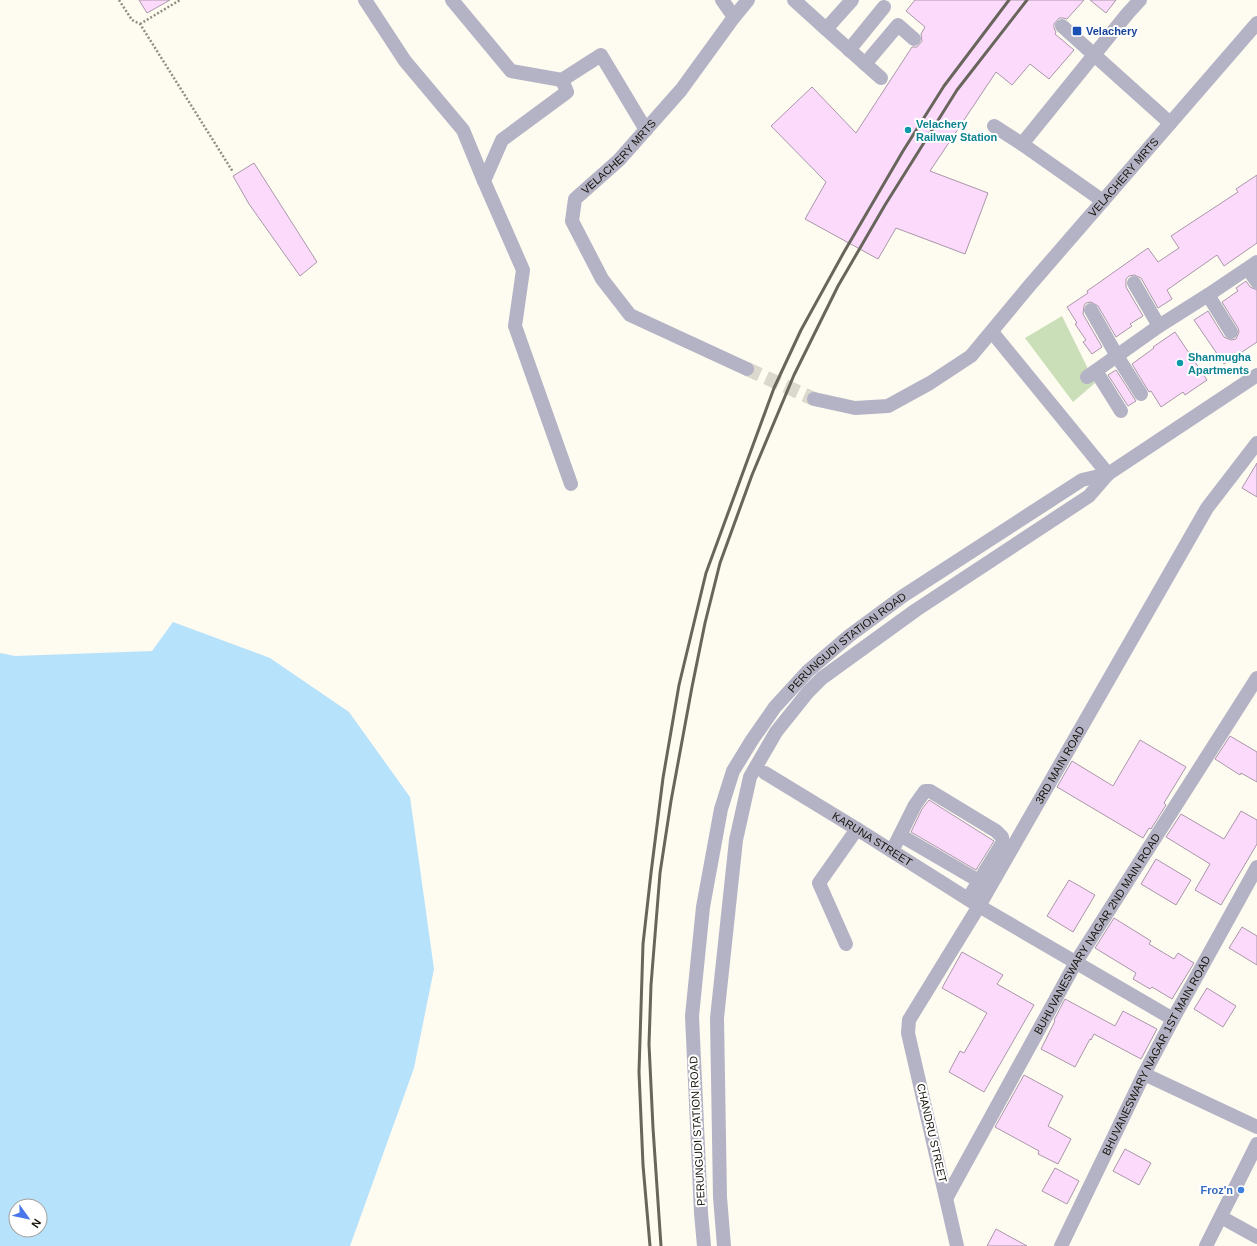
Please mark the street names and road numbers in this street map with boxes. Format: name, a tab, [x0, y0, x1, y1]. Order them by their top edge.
street label: VELACHERY MRTS	[579, 117, 658, 196]
street label: VELACHERY MRTS	[1086, 135, 1161, 219]
street label: PERUNGUDI STATION ROAD	[785, 590, 908, 695]
street label: 3RD MAIN ROAD	[1033, 724, 1087, 806]
street label: KARUNA STREET	[830, 810, 915, 868]
street label: BUHUVANESWARY NAGAR 2ND MAIN ROAD	[1032, 831, 1162, 1036]
street label: BHUVANESWARY NAGAR 1ST MAIN ROAD	[1100, 954, 1213, 1157]
street label: PERUNGUDI STATION ROAD	[687, 1056, 707, 1206]
street label: CHANDRU STREET	[915, 1082, 949, 1184]

